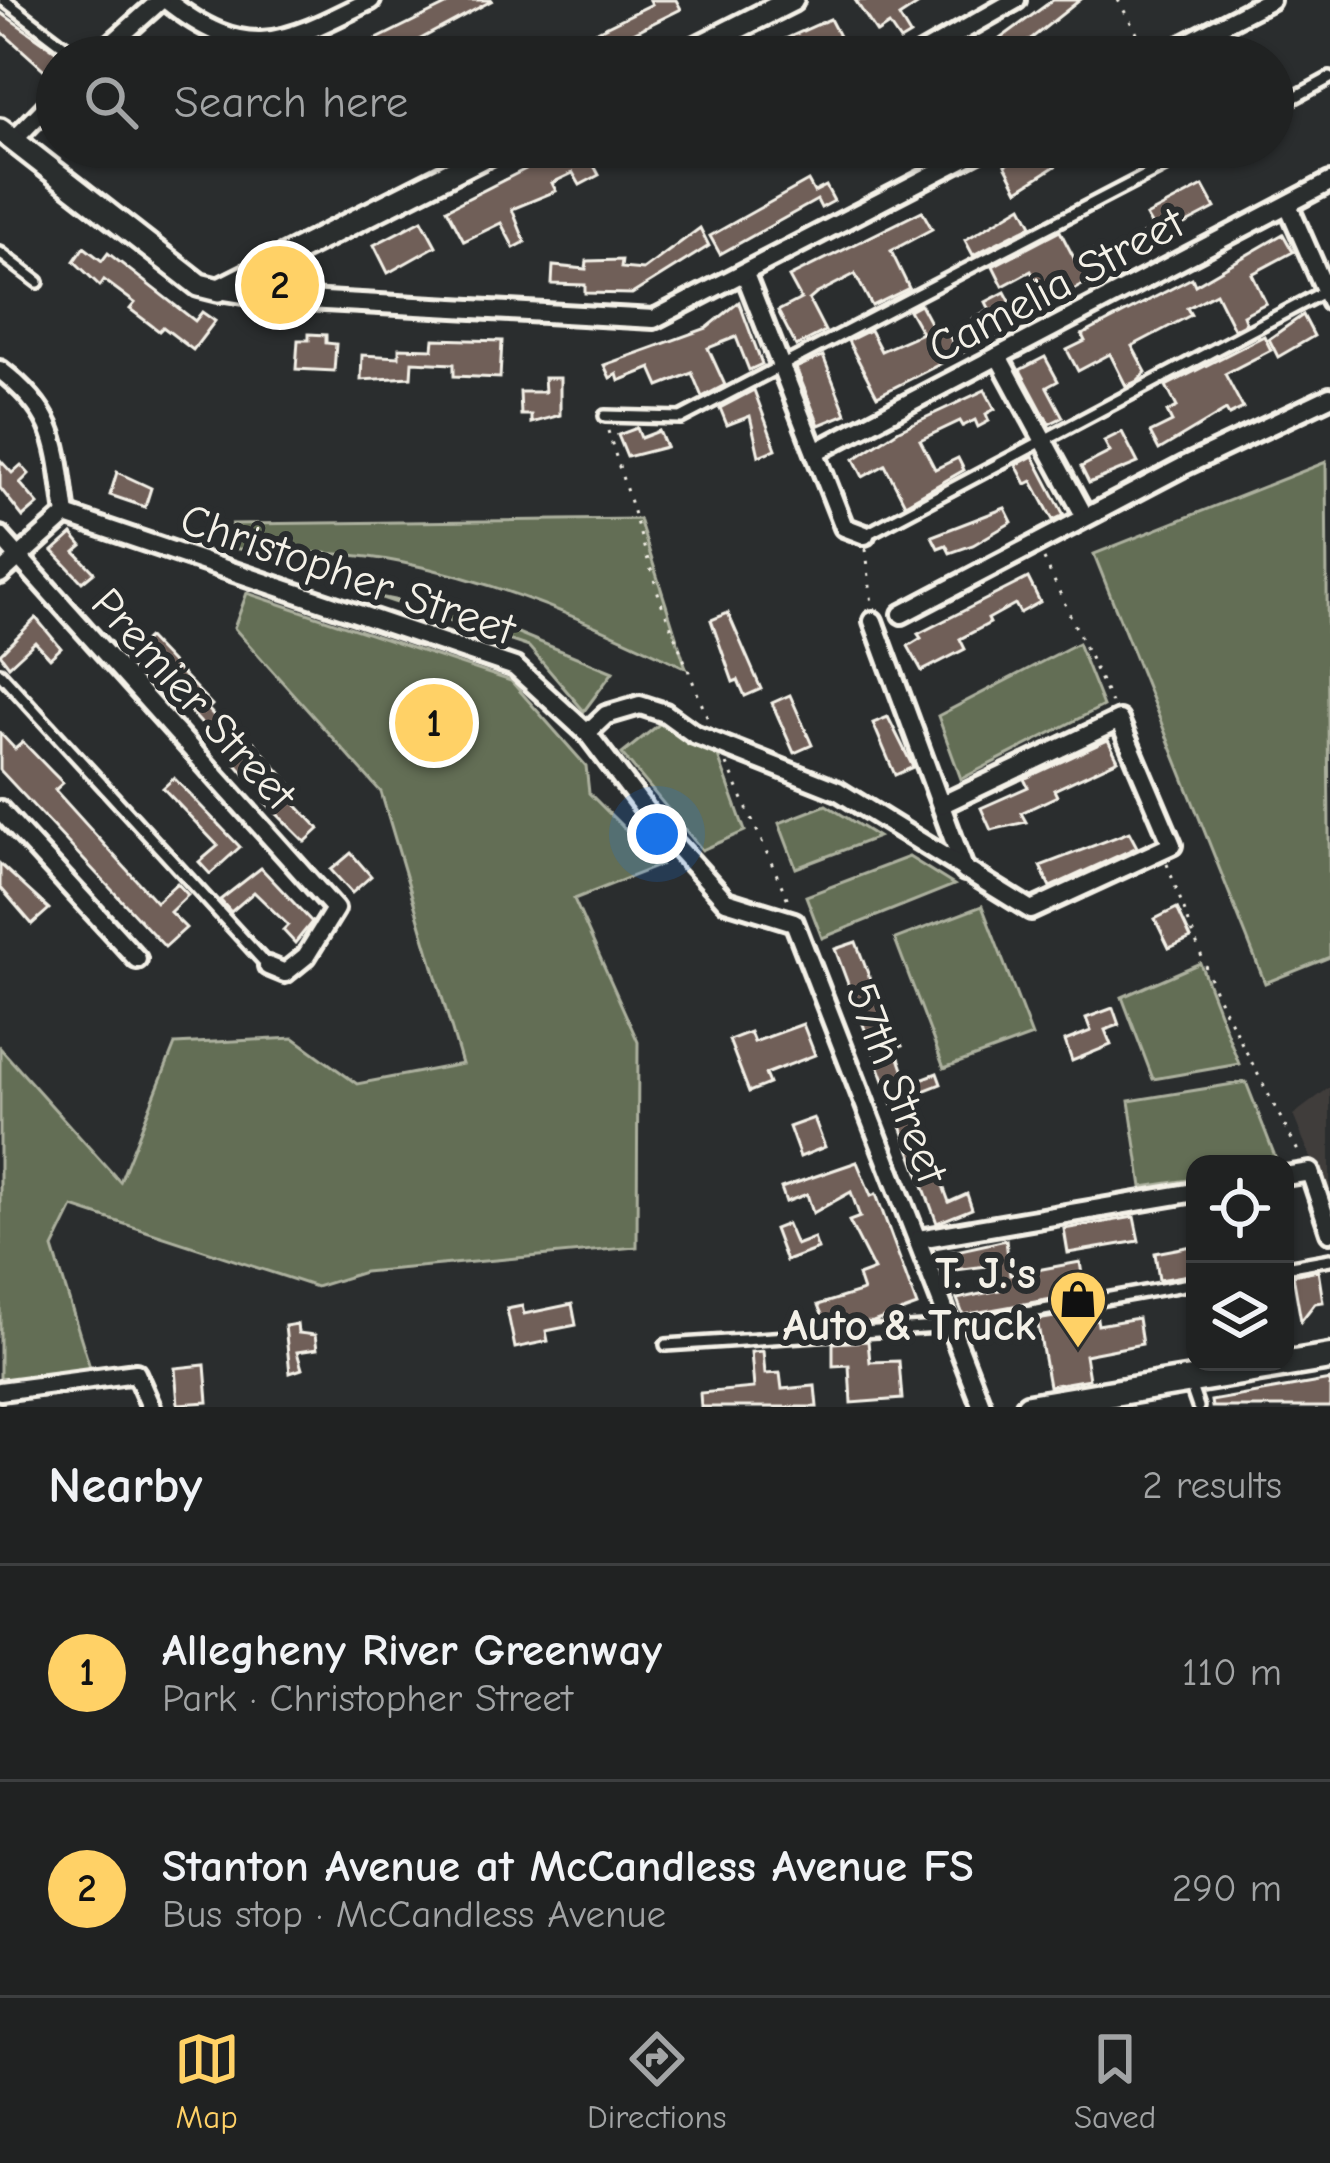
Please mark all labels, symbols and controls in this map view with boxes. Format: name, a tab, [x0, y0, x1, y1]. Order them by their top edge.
search box	[36, 36, 1294, 168]
icon: search	[78, 69, 144, 135]
text: Search here	[174, 76, 408, 128]
street label: Camelia Street	[919, 195, 1194, 374]
pin: 2	[241, 240, 319, 330]
street label: Christopher Street	[174, 492, 523, 656]
street label: Premier Street	[81, 577, 308, 821]
pin: 1	[395, 678, 473, 768]
your location	[627, 804, 687, 864]
street label: 57th Street	[835, 975, 959, 1192]
map controls	[1186, 1155, 1294, 1371]
button: locate	[1186, 1155, 1294, 1263]
place label: T. J.'s Auto & Truck	[783, 1247, 1036, 1351]
button: layers	[1186, 1263, 1294, 1371]
shop icon: T. J.'s Auto & Truck	[1047, 1268, 1109, 1350]
text: Nearby	[48, 1456, 202, 1515]
text: 2 results	[1142, 1463, 1282, 1508]
text: Allegheny River Greenway	[162, 1624, 662, 1676]
text: 1	[79, 1650, 95, 1695]
text: 110 m	[1182, 1650, 1282, 1695]
text: Park · Christopher Street	[162, 1676, 573, 1721]
text: Stanton Avenue at McCandless Avenue FS	[162, 1840, 974, 1892]
text: 2	[77, 1866, 97, 1911]
text: 290 m	[1172, 1866, 1282, 1911]
text: Bus stop · McCandless Avenue	[162, 1892, 666, 1937]
tab: Map	[174, 2026, 240, 2136]
tab: Directions	[587, 2026, 727, 2136]
tab: Saved	[1074, 2026, 1156, 2136]

